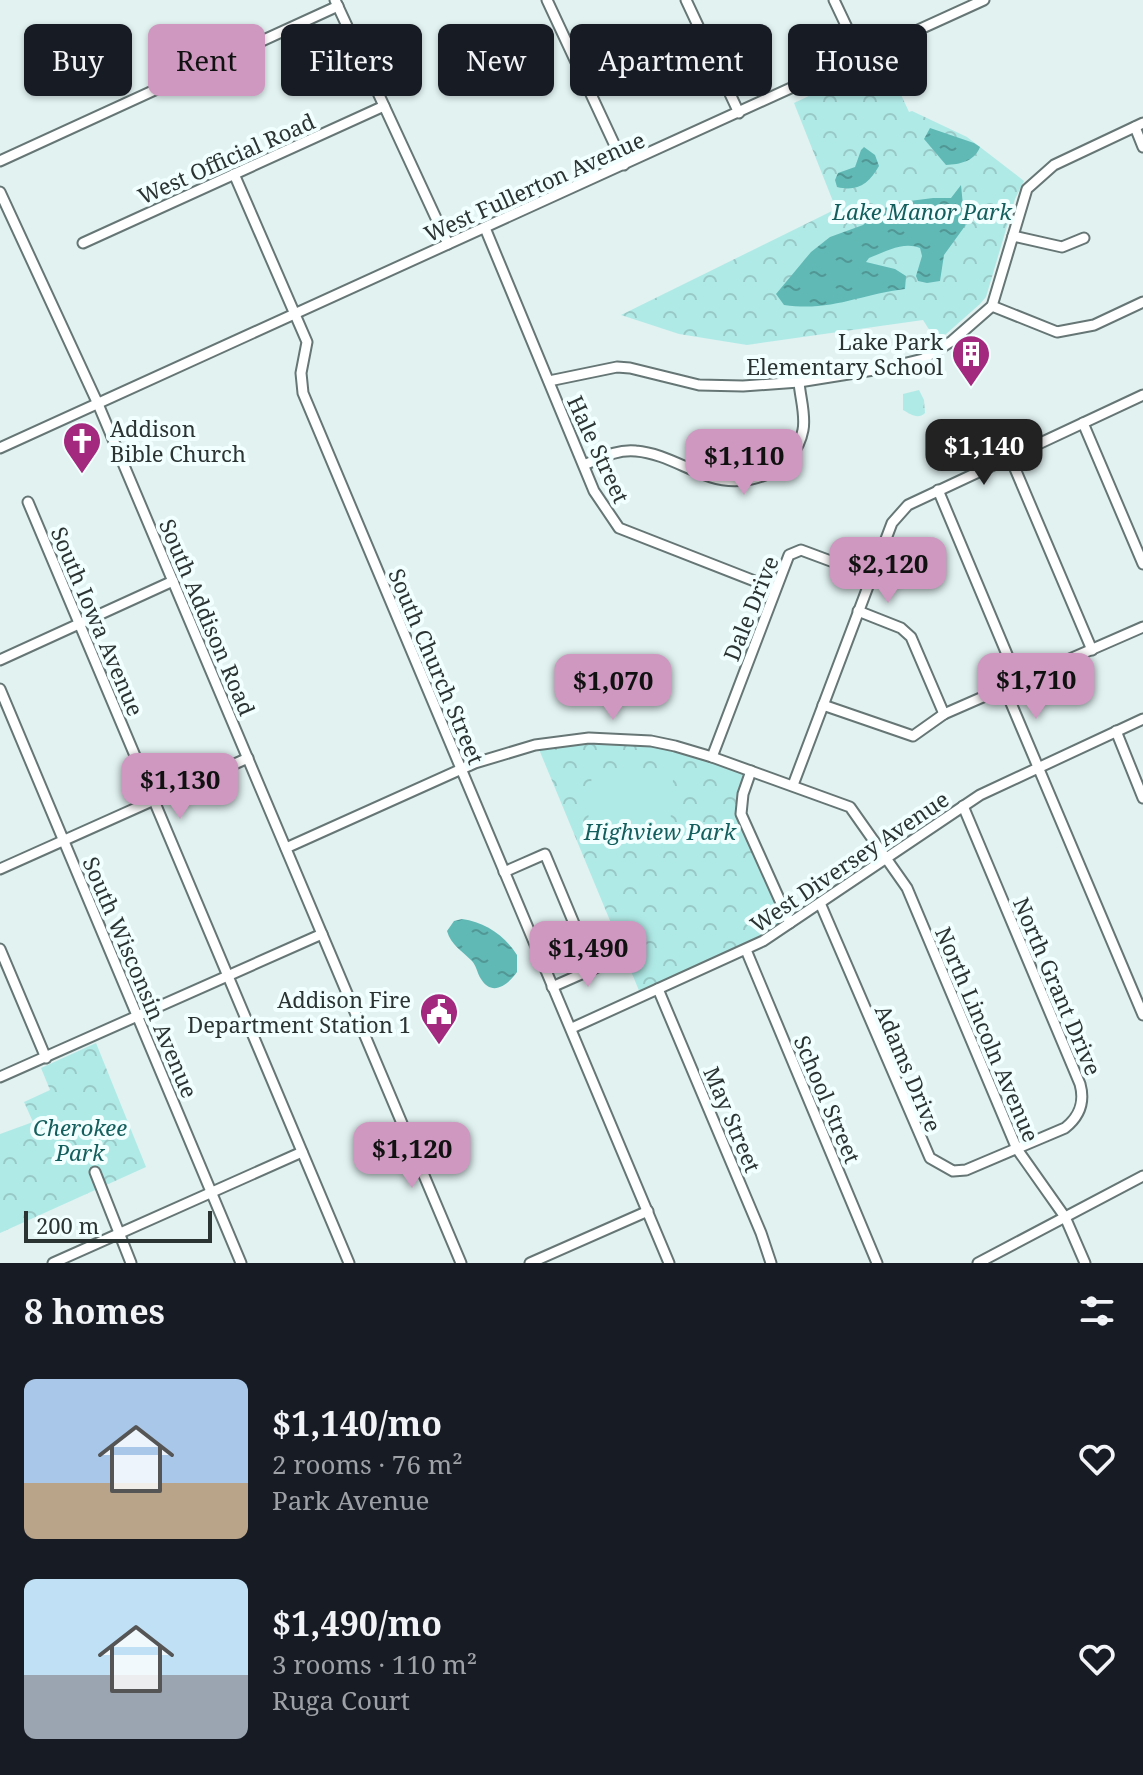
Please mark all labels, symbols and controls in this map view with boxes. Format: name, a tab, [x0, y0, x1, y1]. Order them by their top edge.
chip: Buy	[24, 24, 132, 96]
chip: Rent	[148, 24, 265, 96]
chip: Filters	[281, 24, 422, 96]
chip: New	[438, 24, 554, 96]
chip: Apartment	[570, 24, 772, 96]
chip: House	[788, 24, 927, 96]
street label: West Official Road	[133, 105, 320, 211]
street label: West Fullerton Avenue	[419, 124, 649, 248]
park label: Lake Manor Park	[831, 196, 1013, 226]
place label: Lake Park Elementary School	[746, 326, 943, 381]
building icon: Lake Park Elementary School	[950, 333, 992, 388]
street label: Hale Street	[561, 390, 637, 508]
place label: Addison Bible Church	[110, 413, 246, 468]
pin: $1,140	[919, 419, 1049, 487]
church icon: Addison Bible Church	[61, 420, 103, 475]
text: $1,140	[943, 427, 1025, 463]
pin: $1,110	[679, 429, 809, 497]
text: $1,110	[703, 437, 785, 473]
street label: South Addison Road	[153, 514, 263, 720]
street label: South Iowa Avenue	[45, 522, 151, 720]
pin: $2,120	[823, 537, 953, 605]
text: $2,120	[847, 545, 929, 581]
street label: Dale Drive	[715, 551, 785, 665]
street label: South Church Street	[382, 564, 492, 769]
pin: $1,710	[971, 653, 1101, 721]
pin: $1,070	[548, 654, 678, 722]
text: $1,710	[995, 661, 1077, 697]
text: $1,070	[572, 662, 654, 698]
pin: $1,130	[115, 753, 245, 821]
text: $1,130	[139, 761, 221, 797]
street label: West Diversey Avenue	[744, 783, 954, 939]
park label: Highview Park	[583, 816, 737, 846]
street label: South Wisconsin Avenue	[77, 852, 205, 1102]
street label: North Grant Drive	[1007, 892, 1109, 1080]
pin: $1,490	[523, 921, 653, 989]
street label: North Lincoln Avenue	[929, 922, 1047, 1146]
text: $1,490	[547, 929, 629, 965]
place label: Addison Fire Department Station 1	[187, 984, 411, 1039]
public building icon: Addison Fire Department Station 1	[418, 991, 460, 1046]
street label: Adams Drive	[869, 1000, 949, 1136]
street label: School Street	[788, 1031, 868, 1168]
street label: May Street	[697, 1062, 769, 1177]
park label: Cherokee Park	[33, 1112, 127, 1167]
pin: $1,120	[347, 1122, 477, 1190]
text: $1,120	[371, 1130, 453, 1166]
scale bar	[24, 1207, 212, 1243]
text: 200 m	[36, 1210, 99, 1240]
text: 8 homes	[24, 1288, 165, 1334]
icon: filters	[1075, 1289, 1119, 1333]
text: $1,140/mo	[272, 1400, 442, 1446]
icon: home	[88, 1411, 184, 1507]
icon: heart	[1075, 1437, 1119, 1481]
text: 2 rooms · 76 m²	[272, 1446, 463, 1482]
text: Park Avenue	[272, 1482, 429, 1518]
text: $1,490/mo	[272, 1600, 442, 1646]
icon: home	[88, 1611, 184, 1707]
icon: heart	[1075, 1637, 1119, 1681]
text: 3 rooms · 110 m²	[272, 1646, 477, 1682]
text: Ruga Court	[272, 1682, 410, 1718]

